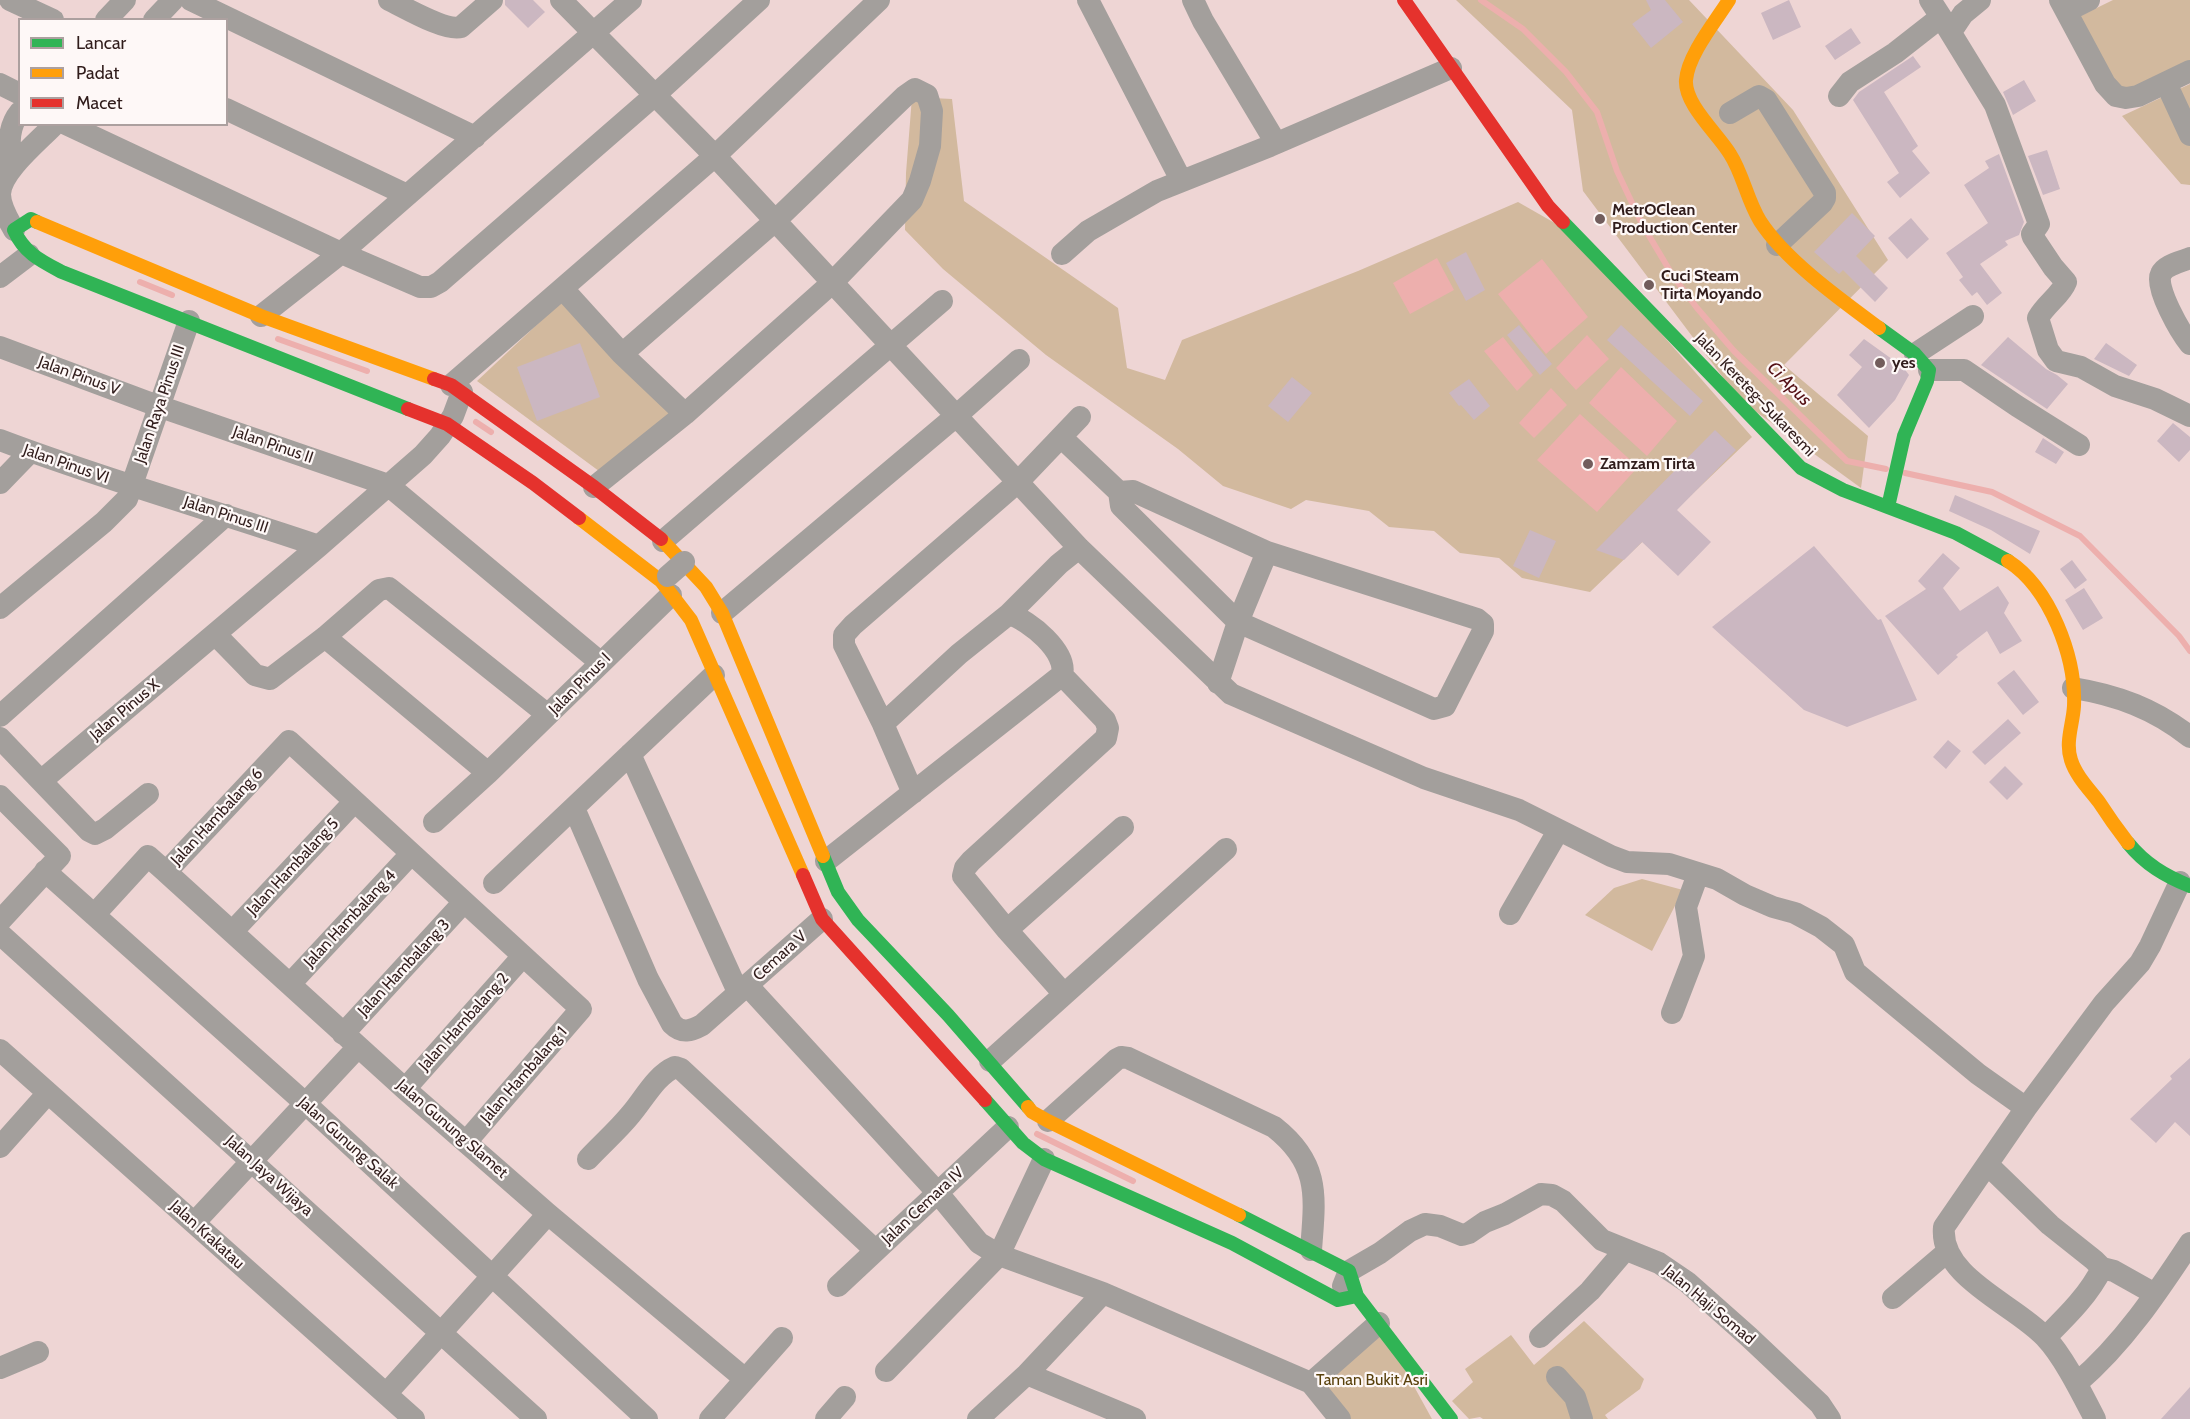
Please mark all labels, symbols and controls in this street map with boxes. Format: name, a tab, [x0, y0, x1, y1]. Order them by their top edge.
legend	[18, 18, 228, 126]
text: Lancar	[76, 32, 126, 54]
text: Padat	[76, 62, 119, 84]
text: Macet	[76, 92, 122, 114]
place label: MetrOClean Production Center	[1612, 200, 1737, 238]
marker: MetrOClean Production Center	[1593, 212, 1607, 226]
place label: Cuci Steam Tirta Moyando	[1661, 266, 1762, 304]
marker: Cuci Steam Tirta Moyando	[1642, 278, 1656, 292]
street label: Jalan Kereteg–Sukaresmi	[1691, 329, 1819, 461]
street label: Jalan Raya Pinus III	[131, 342, 189, 466]
street label: Jalan Pinus V	[36, 352, 122, 400]
place label: yes	[1892, 353, 1915, 373]
marker: yes	[1873, 356, 1887, 370]
water label: Ci Apus	[1762, 357, 1816, 411]
street label: Jalan Pinus II	[230, 422, 316, 468]
street label: Jalan Pinus VI	[21, 440, 111, 488]
place label: Zamzam Tirta	[1600, 454, 1695, 474]
marker: Zamzam Tirta	[1581, 457, 1595, 471]
street label: Jalan Pinus III	[181, 492, 271, 538]
street label: Jalan Pinus I	[545, 649, 615, 719]
street label: Jalan Pinus X	[86, 675, 164, 745]
street label: Jalan Hambalang 6	[167, 764, 267, 870]
street label: Jalan Hambalang 5	[243, 815, 343, 919]
street label: Jalan Hambalang 4	[300, 866, 400, 972]
street label: Jalan Hambalang 3	[354, 916, 454, 1020]
street label: Cemara V	[749, 927, 811, 985]
street label: Jalan Hambalang 2	[415, 969, 513, 1075]
street label: Jalan Hambalang 1	[477, 1023, 571, 1127]
street label: Jalan Gunung Slamet	[393, 1076, 511, 1182]
street label: Jalan Gunung Salak	[294, 1093, 402, 1193]
street label: Jalan Jaya Wijaya	[221, 1132, 317, 1220]
street label: Jalan Cemara IV	[878, 1163, 968, 1249]
street label: Jalan Krakatau	[166, 1197, 248, 1273]
street label: Jalan Haji Somad	[1659, 1261, 1759, 1349]
park label: Taman Bukit Asri	[1316, 1370, 1428, 1390]

